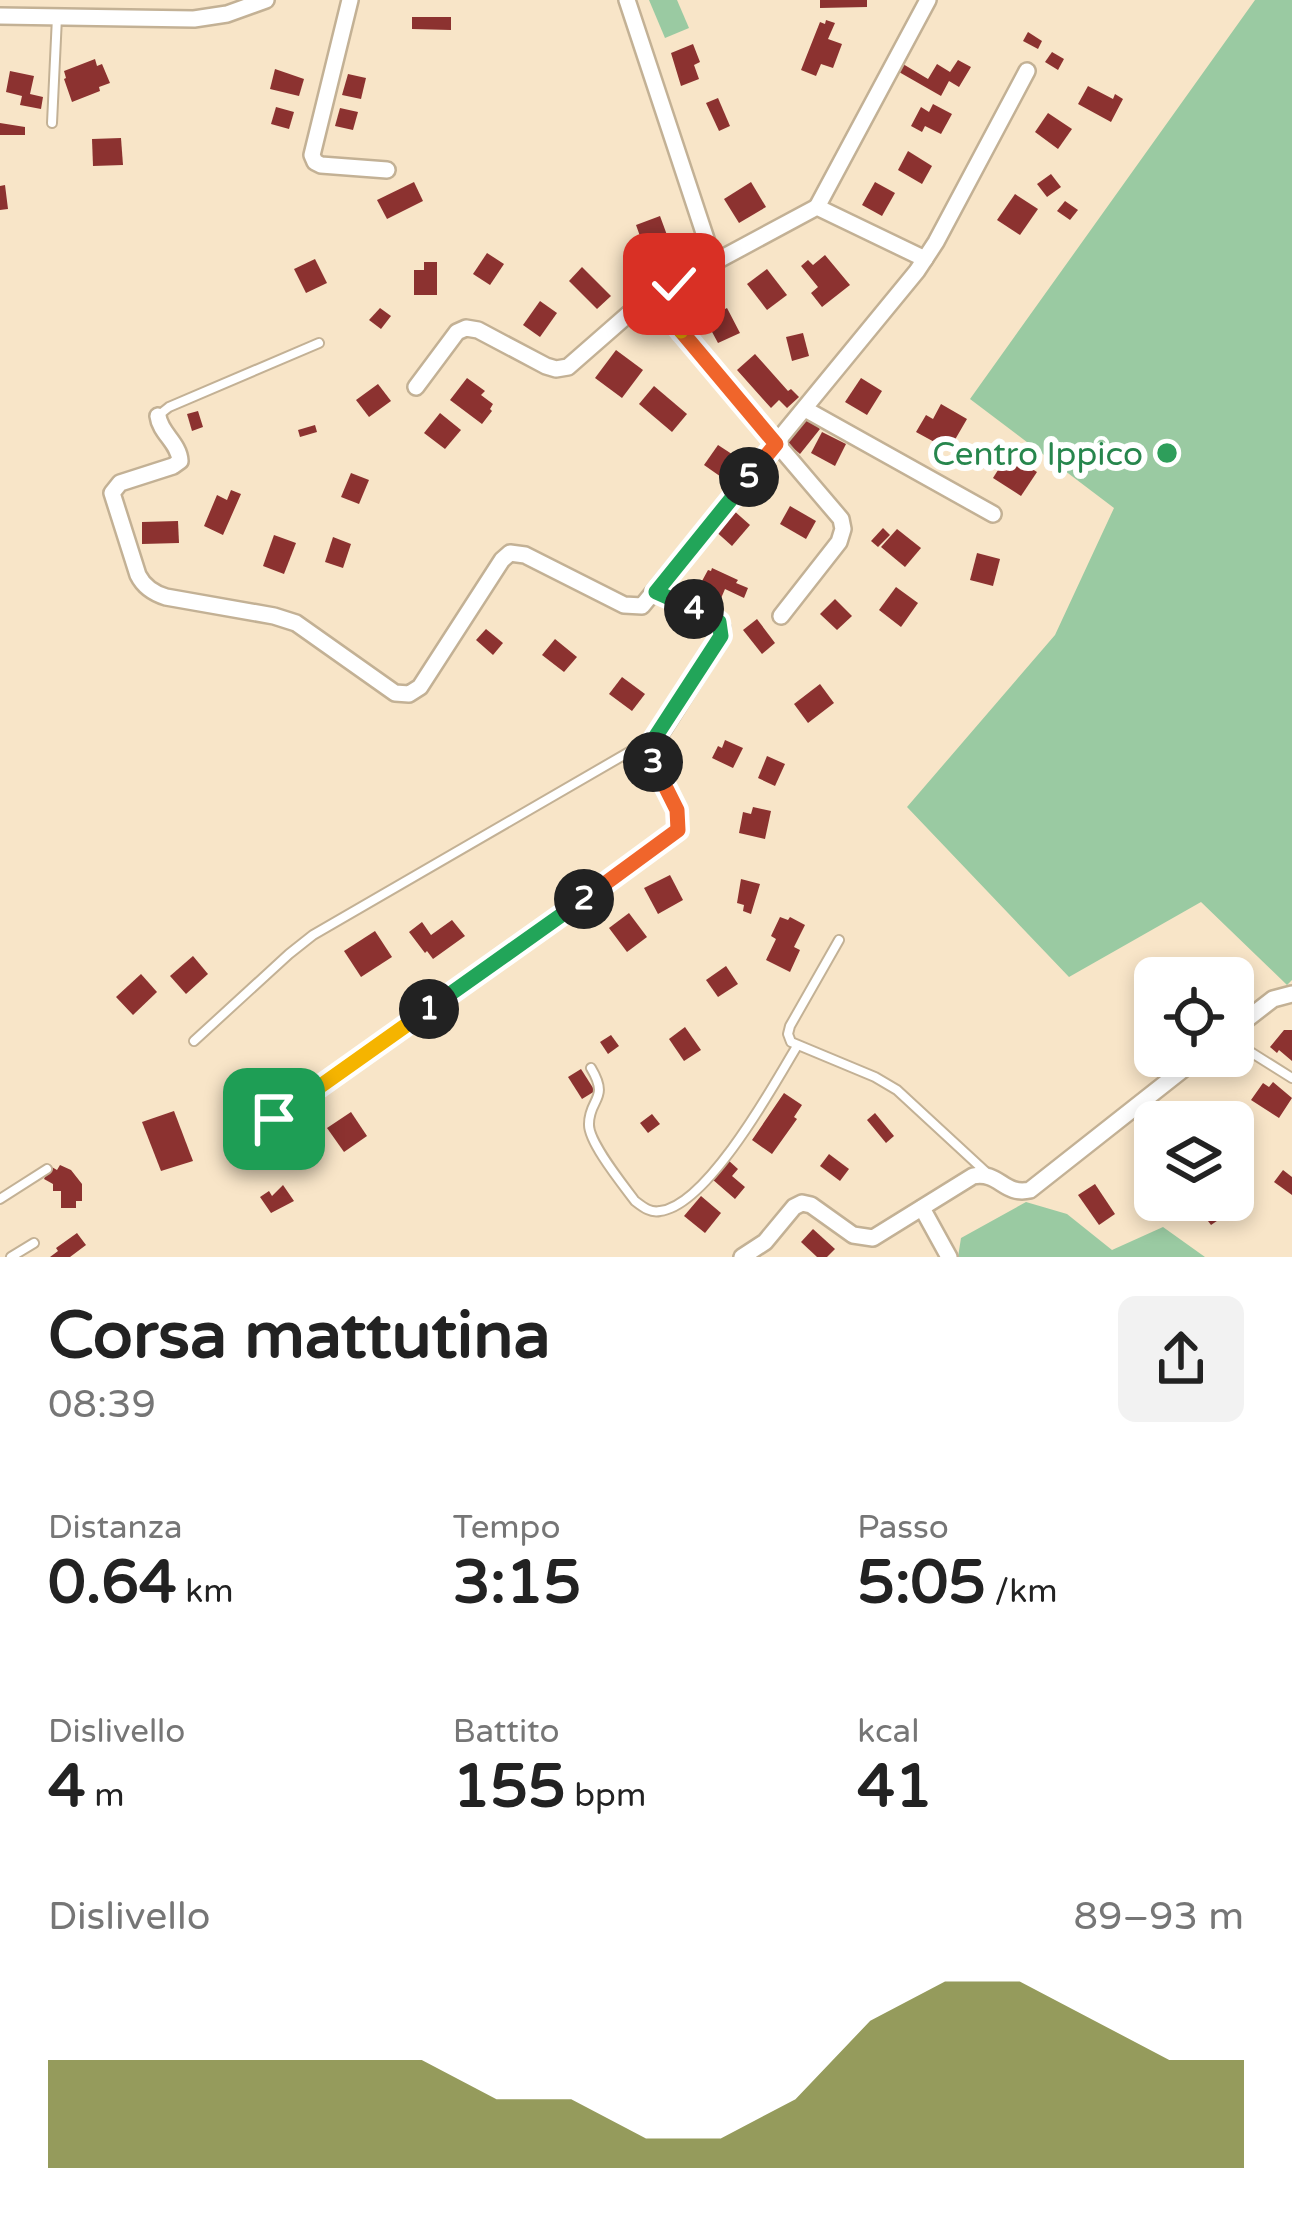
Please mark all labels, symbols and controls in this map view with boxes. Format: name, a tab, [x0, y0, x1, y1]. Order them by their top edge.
pin	[623, 233, 725, 335]
icon: check	[641, 251, 707, 317]
place label: Centro Ippico	[932, 435, 1143, 474]
marker: Centro Ippico	[1154, 440, 1180, 466]
pin: 5	[719, 447, 779, 507]
text: 5	[739, 457, 759, 496]
pin: 4	[664, 579, 724, 639]
text: 4	[684, 589, 704, 628]
pin: 3	[623, 732, 683, 792]
text: 3	[643, 742, 663, 781]
pin: 2	[554, 869, 614, 929]
text: 2	[574, 879, 594, 918]
map controls	[1134, 957, 1254, 1221]
button: locate	[1134, 957, 1254, 1077]
pin: 1	[399, 979, 459, 1039]
text: 1	[419, 989, 439, 1028]
pin	[223, 1068, 325, 1170]
icon: arrive	[241, 1086, 307, 1152]
button: layers	[1134, 1101, 1254, 1221]
text: Corsa mattutina	[48, 1296, 551, 1376]
button: share	[1118, 1296, 1244, 1422]
text: 08:39	[48, 1381, 156, 1428]
text: Distanza	[48, 1508, 183, 1547]
text: Tempo	[453, 1508, 561, 1547]
text: Passo	[857, 1508, 949, 1547]
text: 0.64	[48, 1547, 177, 1619]
text: 3:15	[453, 1547, 581, 1619]
text: 5:05	[857, 1547, 986, 1619]
text: km	[177, 1572, 234, 1611]
text: /km	[986, 1572, 1057, 1611]
text: Dislivello	[48, 1712, 185, 1751]
text: Battito	[453, 1712, 560, 1751]
text: kcal	[857, 1712, 919, 1751]
text: 4	[48, 1751, 86, 1823]
text: 155	[453, 1751, 566, 1823]
text: 41	[857, 1751, 933, 1823]
text: m	[86, 1776, 125, 1815]
text: bpm	[566, 1776, 646, 1815]
text: Dislivello	[48, 1893, 210, 1940]
text: 89–93 m	[1073, 1893, 1244, 1940]

